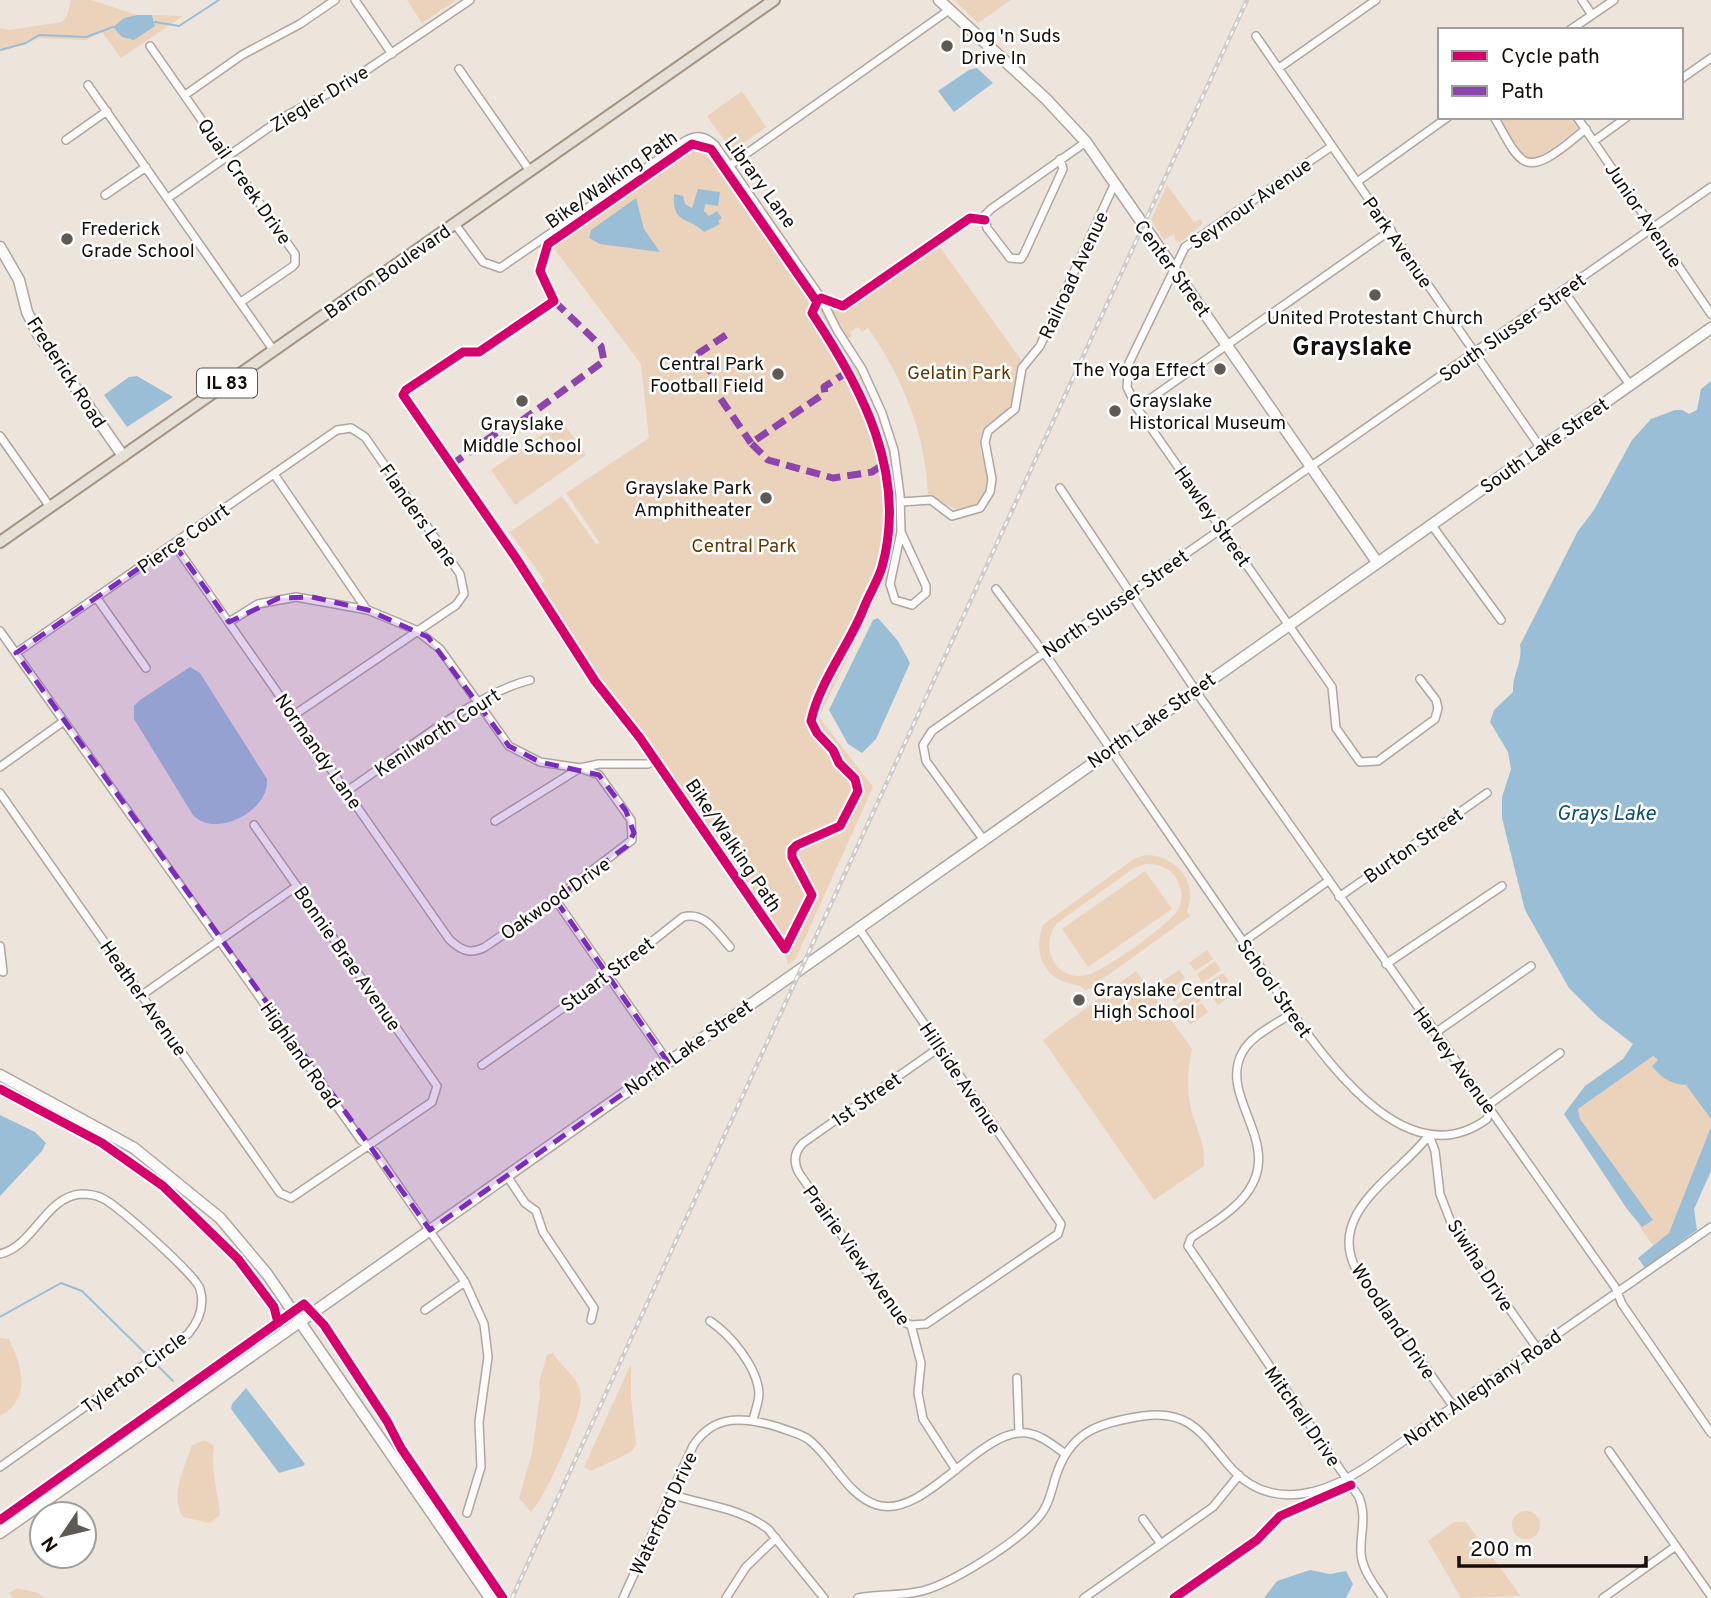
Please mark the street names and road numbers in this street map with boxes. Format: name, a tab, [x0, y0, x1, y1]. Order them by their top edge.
street label: Ziegler Drive	[266, 61, 374, 139]
street label: Quail Creek Drive	[191, 114, 296, 250]
street label: Bike/Walking Path	[542, 126, 683, 235]
street label: Library Lane	[718, 133, 801, 234]
street label: Seymour Avenue	[1185, 154, 1317, 256]
street label: Junior Avenue	[1598, 159, 1686, 273]
street label: Park Avenue	[1356, 193, 1437, 294]
street label: Railroad Avenue	[1035, 208, 1115, 344]
street label: Center Street	[1128, 216, 1215, 323]
street label: Barron Boulevard	[320, 220, 456, 325]
street label: South Slusser Street	[1435, 269, 1591, 388]
street label: Frederick Road	[20, 313, 110, 433]
road number: IL 83	[197, 368, 257, 398]
street label: South Lake Street	[1476, 393, 1614, 500]
street label: Flanders Lane	[373, 460, 462, 572]
street label: Hawley Street	[1168, 462, 1255, 572]
street label: Pierce Court	[133, 499, 235, 580]
street label: North Slusser Street	[1038, 545, 1194, 664]
street label: North Lake Street	[1084, 669, 1221, 775]
street label: Kenilworth Court	[371, 684, 506, 783]
street label: Normandy Lane	[269, 690, 366, 815]
street label: Bike/Walking Path	[679, 775, 786, 917]
street label: Burton Street	[1360, 804, 1469, 890]
street label: Oakwood Drive	[497, 853, 616, 946]
street label: Bonnie Brae Avenue	[287, 882, 405, 1036]
street label: Stuart Street	[557, 933, 660, 1018]
street label: School Street	[1231, 935, 1316, 1043]
street label: Heather Avenue	[94, 937, 191, 1062]
street label: North Lake Street	[621, 996, 758, 1102]
street label: Highland Road	[254, 998, 345, 1114]
street label: Harvey Avenue	[1406, 1003, 1501, 1120]
street label: Hillside Avenue	[913, 1019, 1006, 1140]
street label: 1st Street	[828, 1068, 907, 1133]
street label: Prairie View Avenue	[796, 1181, 914, 1331]
street label: Siwiha Drive	[1441, 1216, 1518, 1317]
street label: Woodland Drive	[1345, 1260, 1440, 1385]
street label: North Alleghany Road	[1400, 1325, 1567, 1452]
street label: Tylerton Circle	[78, 1327, 193, 1420]
street label: Mitchell Drive	[1258, 1362, 1345, 1472]
street label: Waterford Drive	[626, 1448, 704, 1579]

